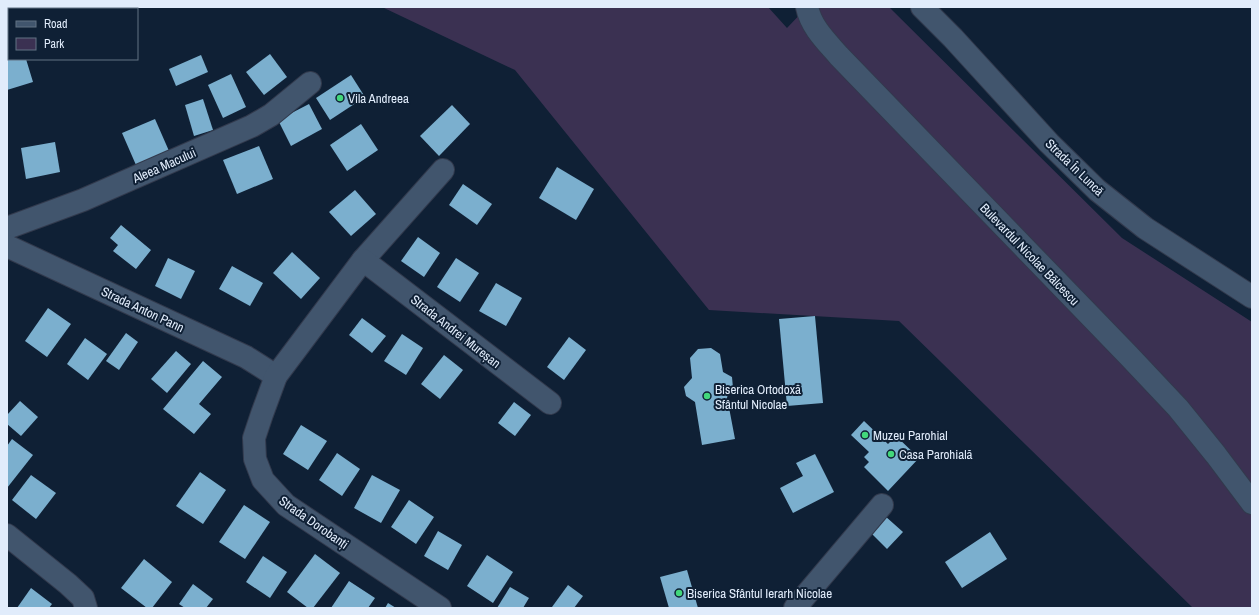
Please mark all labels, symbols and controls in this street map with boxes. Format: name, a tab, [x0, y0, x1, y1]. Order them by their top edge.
legend	[8, 8, 138, 60]
text: Road	[44, 16, 68, 32]
text: Park	[44, 36, 64, 52]
place label: Vila Andreea	[348, 90, 409, 107]
marker: Vila Andreea	[335, 93, 345, 103]
street label: Strada În Luncă	[1042, 135, 1108, 200]
street label: Aleea Macului	[129, 144, 199, 187]
street label: Bulevardul Nicolae Bălcescu	[976, 200, 1083, 309]
street label: Strada Anton Pann	[99, 283, 187, 336]
street label: Strada Andrei Mureșan	[407, 291, 504, 372]
place label: Biserica Ortodoxă Sfântul Nicolae	[715, 381, 801, 413]
marker: Biserica Ortodoxă Sfântul Nicolae	[702, 391, 712, 401]
place label: Muzeu Parohial	[873, 427, 948, 444]
marker: Muzeu Parohial	[860, 430, 870, 440]
place label: Casa Parohială	[899, 446, 973, 463]
marker: Casa Parohială	[886, 449, 896, 459]
street label: Strada Dorobanți	[276, 492, 352, 553]
place label: Biserica Sfântul Ierarh Nicolae	[687, 585, 832, 602]
marker: Biserica Sfântul Ierarh Nicolae	[674, 588, 684, 598]

